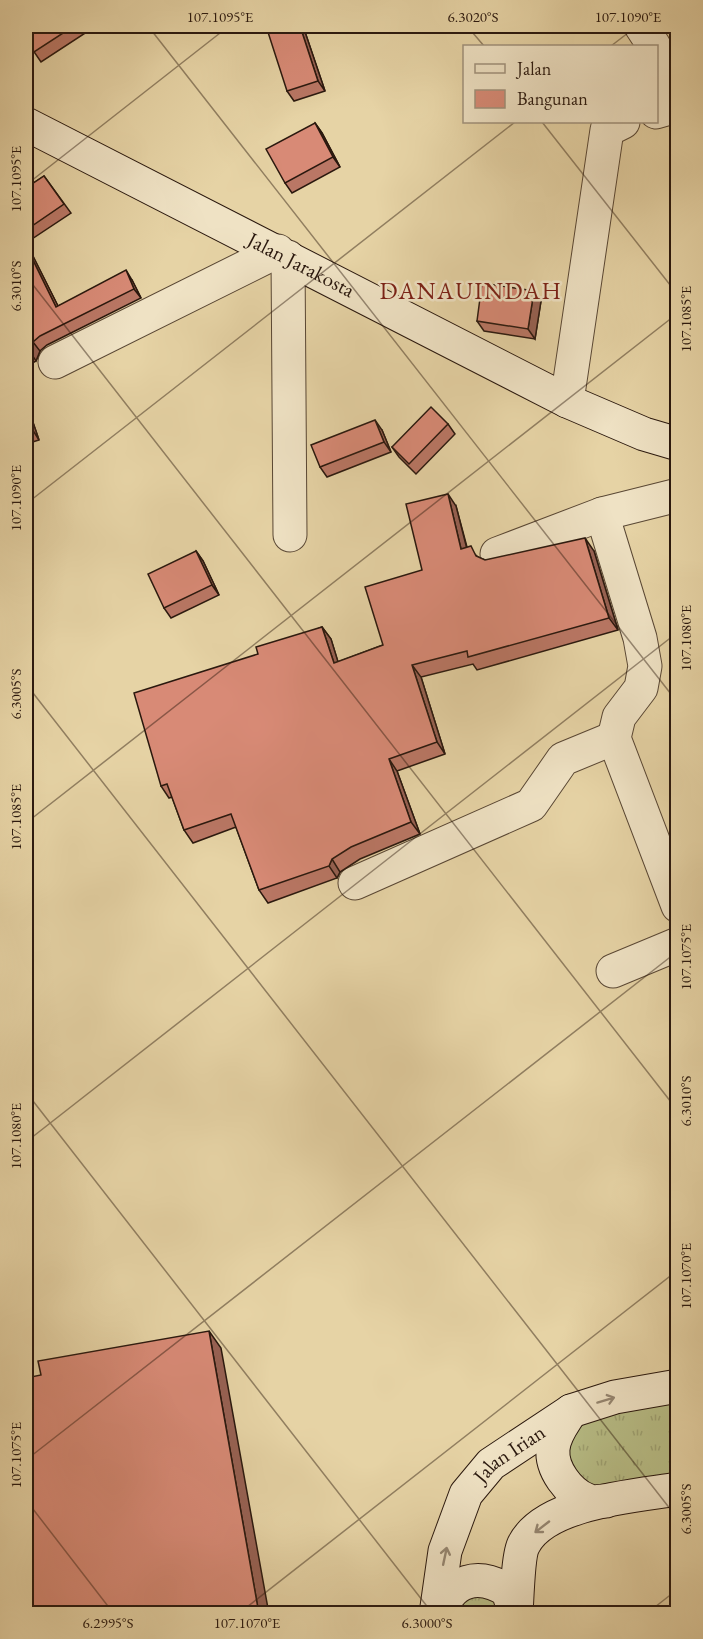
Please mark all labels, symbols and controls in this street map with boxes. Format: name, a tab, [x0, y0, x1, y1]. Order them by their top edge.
text: 107.1095°E	[187, 7, 254, 26]
text: 6.3020°S	[448, 7, 498, 26]
text: 107.1090°E	[595, 7, 662, 26]
legend	[463, 45, 658, 123]
text: Jalan	[515, 57, 552, 80]
text: Bangunan	[517, 87, 588, 110]
text: 107.1095°E	[6, 145, 25, 212]
street label: Jalan Jarakosta	[241, 225, 360, 303]
text: 6.3010°S	[6, 261, 25, 311]
district label: DANAUINDAH	[380, 275, 562, 306]
text: 107.1085°E	[676, 285, 695, 352]
text: 107.1090°E	[6, 464, 25, 531]
text: 107.1080°E	[676, 604, 695, 671]
text: 6.3005°S	[6, 669, 25, 719]
text: 107.1085°E	[6, 783, 25, 850]
text: 107.1075°E	[676, 923, 695, 990]
text: 6.3010°S	[676, 1076, 695, 1126]
text: 107.1080°E	[6, 1102, 25, 1169]
text: 107.1070°E	[676, 1242, 695, 1309]
one-way arrow	[596, 1394, 615, 1405]
street label: Jalan Irian	[466, 1418, 550, 1490]
text: 107.1075°E	[6, 1421, 25, 1488]
text: 6.3005°S	[676, 1484, 695, 1534]
one-way arrow	[534, 1520, 550, 1533]
one-way arrow	[440, 1547, 452, 1566]
text: 6.2995°S	[83, 1613, 133, 1632]
text: 107.1070°E	[214, 1613, 281, 1632]
text: 6.3000°S	[402, 1613, 452, 1632]

